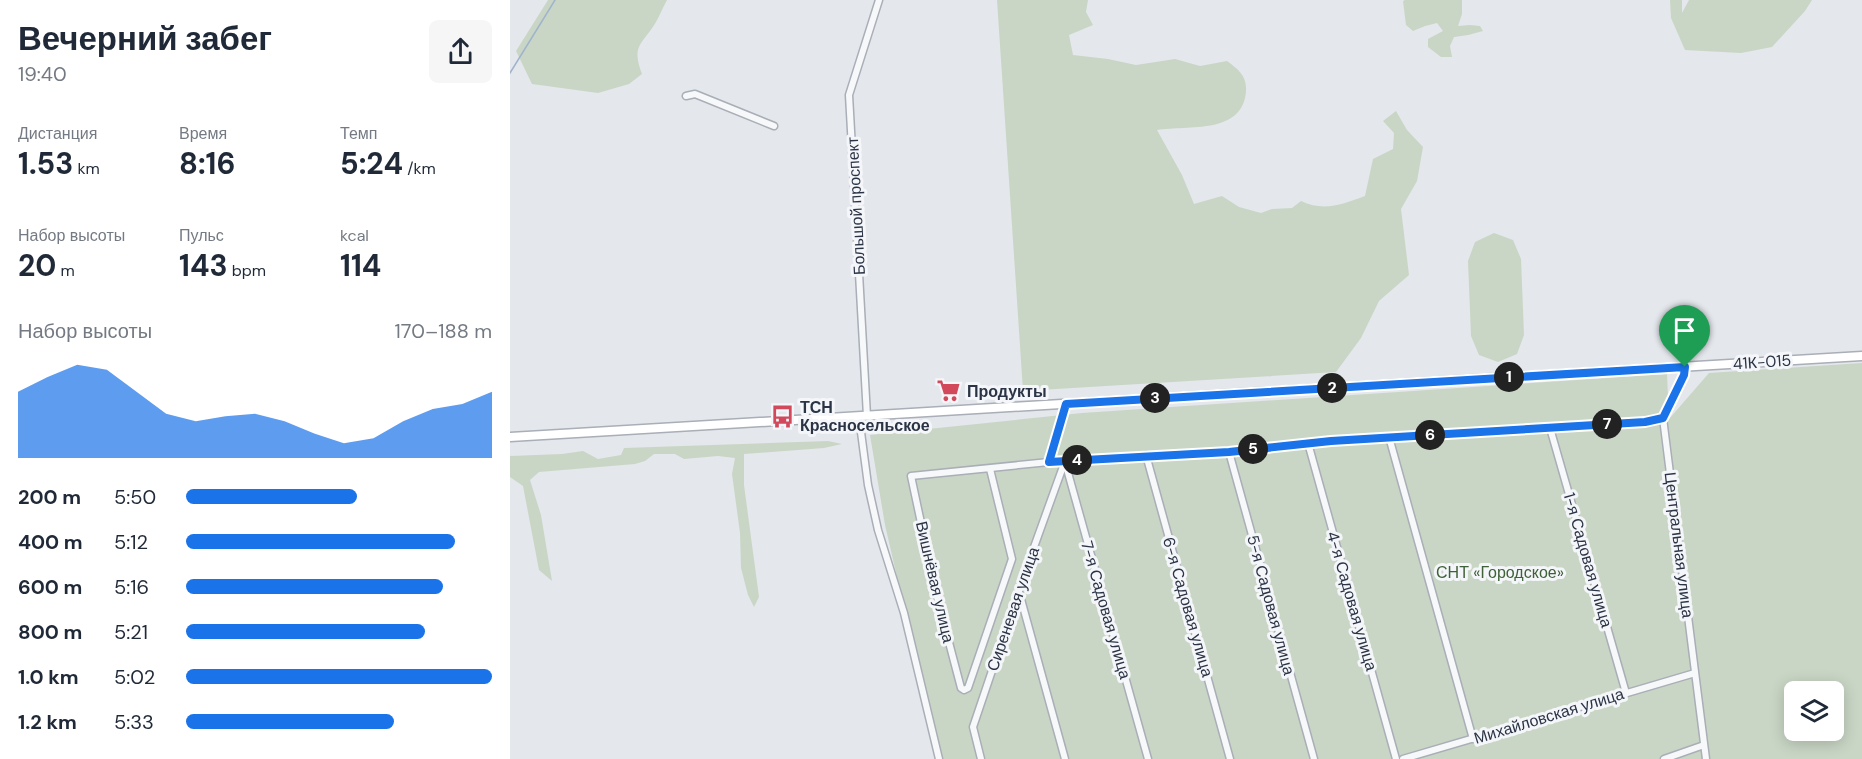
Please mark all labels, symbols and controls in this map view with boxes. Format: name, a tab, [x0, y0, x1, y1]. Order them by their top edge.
text: Вечерний забег	[18, 17, 272, 60]
button: share	[429, 20, 492, 83]
text: 19:40	[18, 61, 67, 87]
text: Дистанция	[18, 123, 97, 144]
text: Время	[179, 123, 227, 144]
text: Темп	[340, 123, 377, 144]
street label: Большой проспект	[842, 136, 870, 276]
text: 1.53	[18, 144, 73, 183]
text: 8:16	[179, 144, 236, 183]
text: 5:24	[340, 144, 403, 183]
text: km	[73, 158, 100, 179]
text: /km	[403, 158, 436, 179]
text: Набор высоты	[18, 225, 125, 246]
text: Пульс	[179, 225, 224, 246]
text: kcal	[340, 225, 369, 246]
text: 20	[18, 246, 56, 285]
text: 143	[179, 246, 228, 285]
text: 114	[340, 246, 381, 285]
text: m	[56, 260, 75, 281]
text: bpm	[228, 260, 266, 281]
pin	[1659, 305, 1710, 367]
icon: arrive	[1668, 314, 1701, 347]
text: Набор высоты	[18, 318, 152, 344]
text: 170–188 m	[395, 318, 492, 344]
street label: 41К-015	[1732, 349, 1792, 375]
pin: 1	[1494, 362, 1524, 392]
text: 1	[1506, 366, 1512, 387]
pin: 2	[1317, 373, 1347, 403]
text: 2	[1327, 377, 1337, 398]
supermarket icon: Продукты	[936, 378, 962, 404]
place label: Продукты	[967, 381, 1047, 402]
pin: 3	[1140, 383, 1170, 413]
text: 3	[1150, 387, 1160, 408]
place label: ТСН Красносельское	[800, 397, 930, 436]
bus stop icon: ТСН Красносельское	[769, 403, 795, 429]
pin: 7	[1592, 409, 1622, 439]
text: 7	[1603, 413, 1611, 434]
pin: 6	[1415, 420, 1445, 450]
text: 6	[1425, 424, 1435, 445]
pin: 5	[1238, 434, 1268, 464]
text: 5	[1248, 438, 1258, 459]
pin: 4	[1062, 445, 1092, 475]
text: 4	[1072, 449, 1082, 470]
street label: Центральная улица	[1660, 471, 1698, 619]
text: 200 m	[18, 484, 81, 510]
text: 5:50	[114, 484, 156, 510]
street label: 1-я Садовая улица	[1559, 490, 1617, 630]
street label: Вишнёвая улица	[911, 519, 959, 645]
text: 400 m	[18, 529, 83, 555]
text: 5:12	[114, 529, 148, 555]
street label: 4-я Садовая улица	[1322, 529, 1382, 673]
street label: 5-я Садовая улица	[1242, 533, 1300, 678]
street label: 6-я Садовая улица	[1158, 535, 1218, 679]
street label: 7-я Садовая улица	[1076, 539, 1136, 682]
street label: Сиреневая улица	[982, 544, 1044, 674]
park label: СНТ «Городское»	[1436, 562, 1564, 583]
text: 600 m	[18, 574, 82, 600]
text: 5:16	[114, 574, 149, 600]
text: 800 m	[18, 619, 82, 645]
text: 5:21	[114, 619, 148, 645]
text: 1.0 km	[18, 664, 79, 690]
text: 5:02	[114, 664, 155, 690]
map controls	[1784, 681, 1844, 741]
button: layers	[1784, 681, 1844, 741]
street label: Михайловская улица	[1471, 683, 1627, 749]
text: 1.2 km	[18, 709, 77, 735]
text: 5:33	[114, 709, 154, 735]

